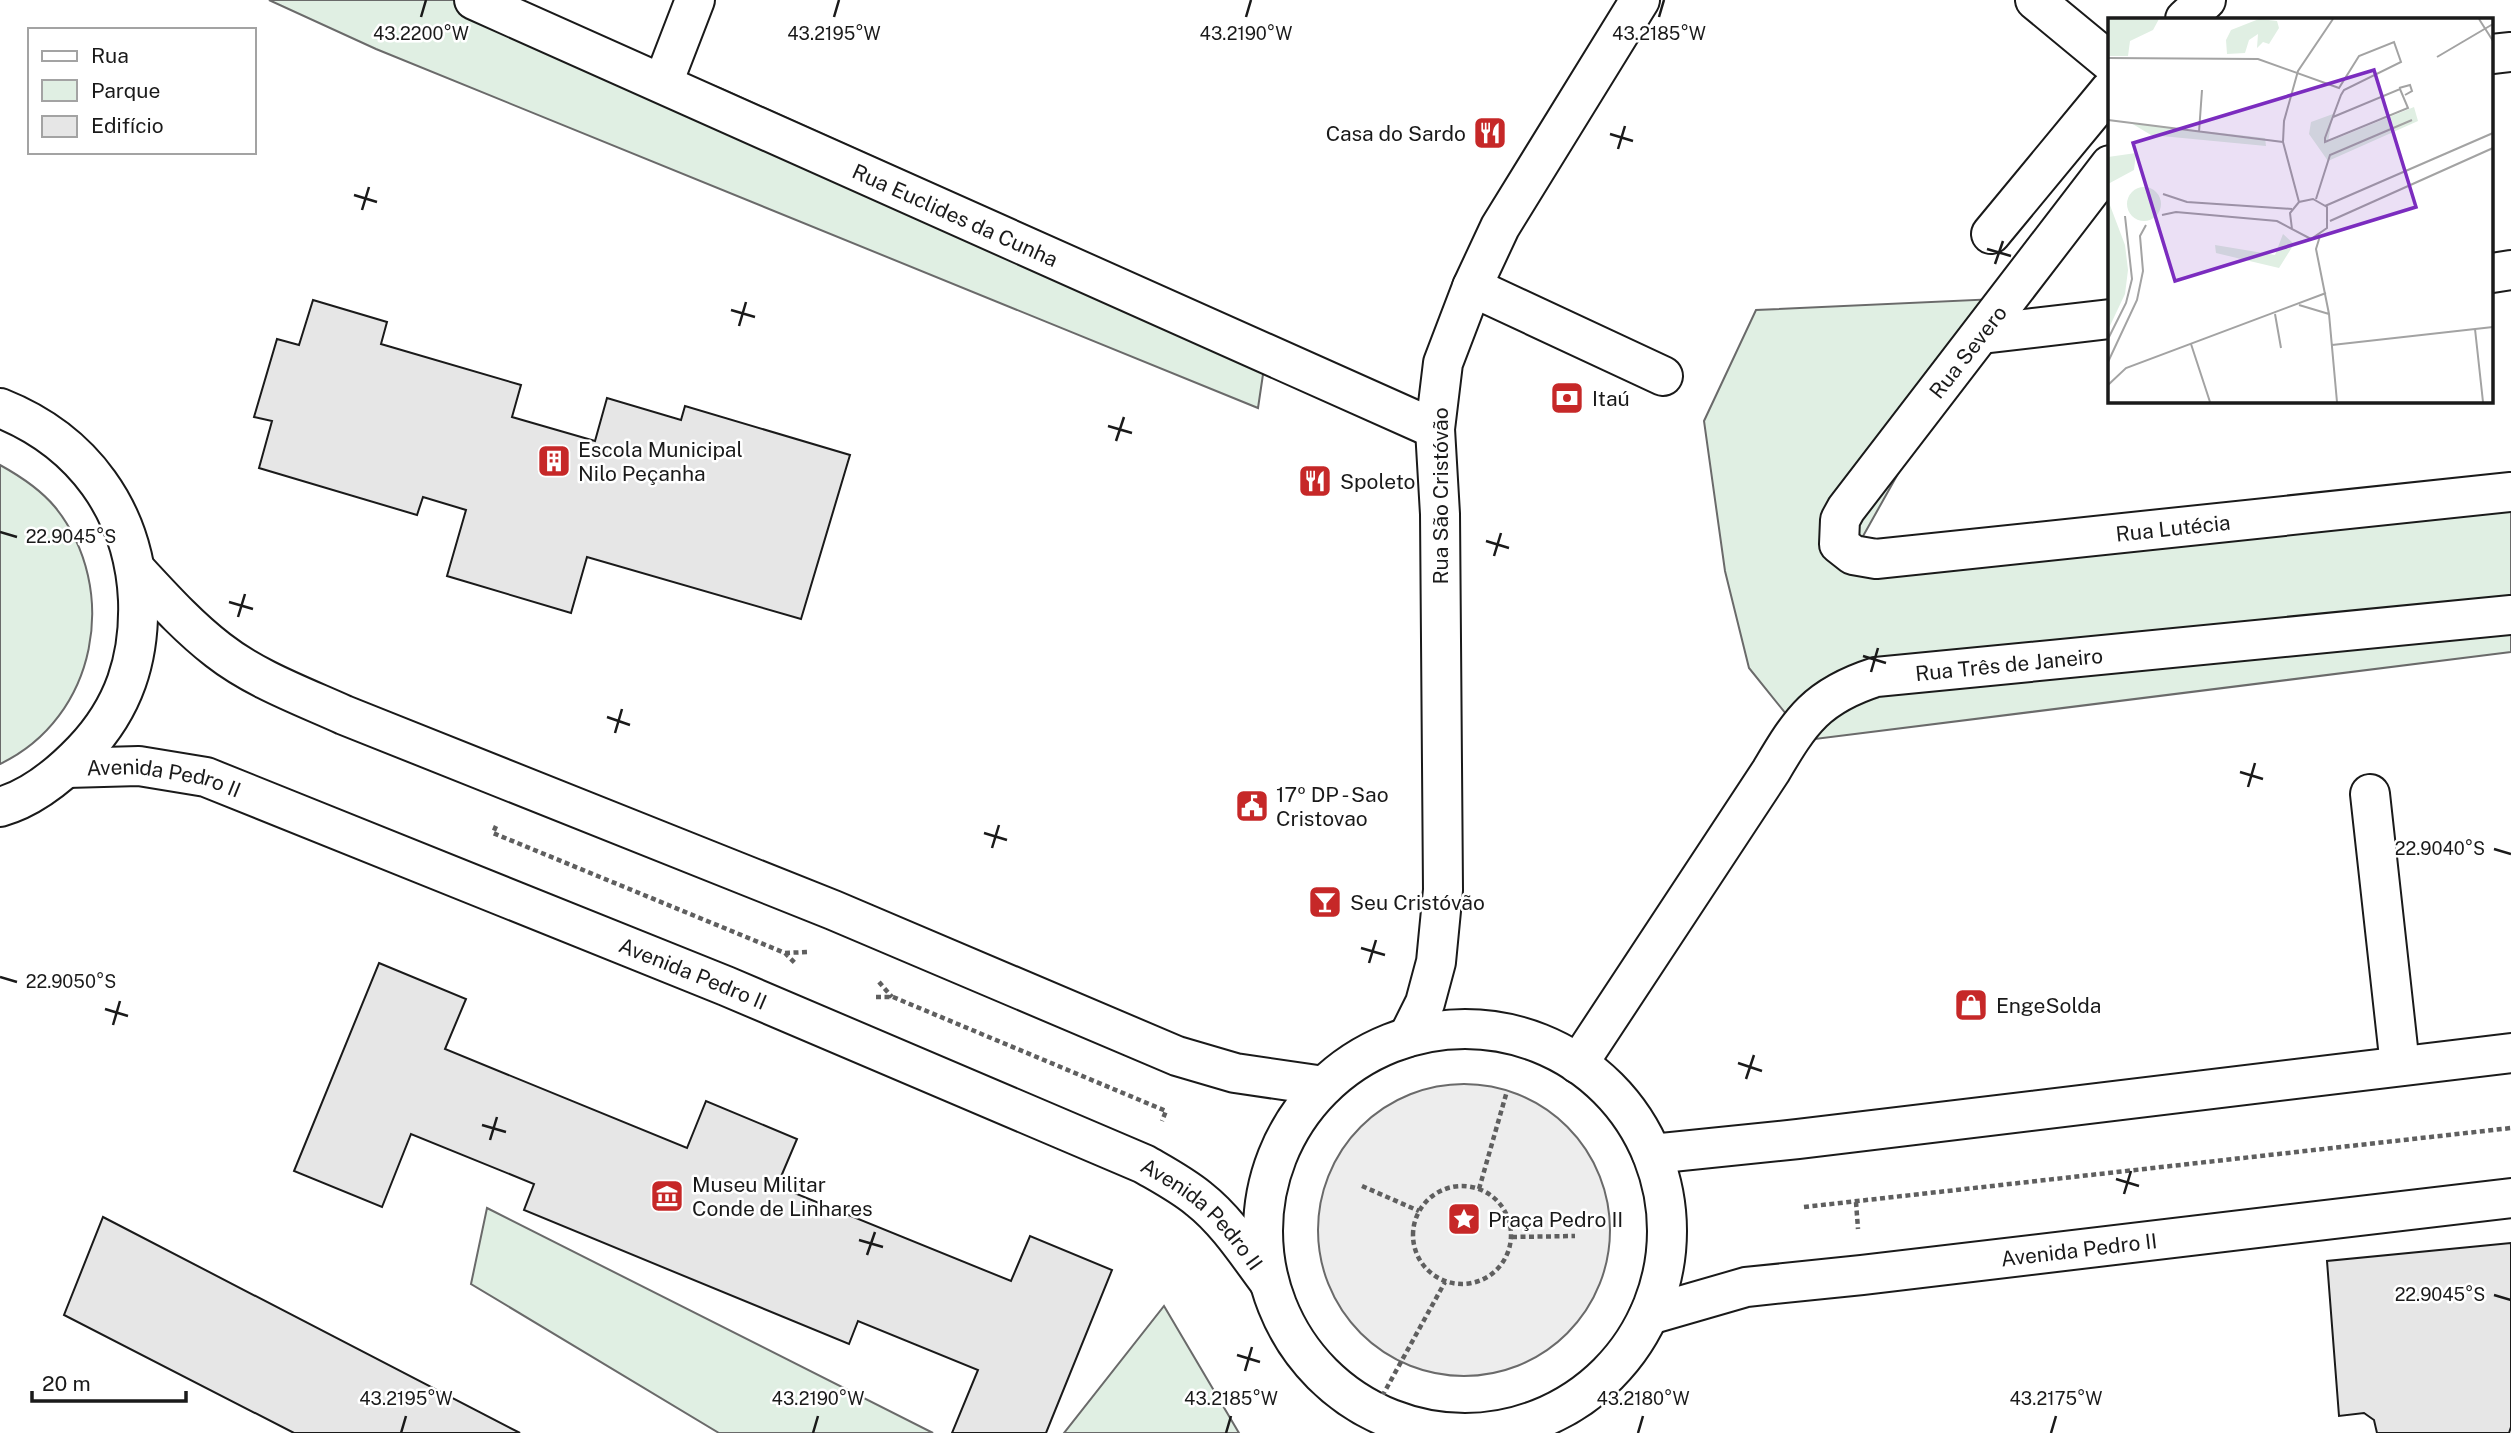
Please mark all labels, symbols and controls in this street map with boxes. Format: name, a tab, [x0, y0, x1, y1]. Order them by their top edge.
inset map	[2108, 18, 2494, 402]
text: 43.2200°W	[373, 23, 469, 44]
text: 43.2195°W	[787, 23, 881, 44]
text: 43.2190°W	[1200, 23, 1292, 44]
text: 43.2185°W	[1612, 23, 1706, 44]
legend	[28, 28, 256, 154]
text: Rua	[91, 43, 129, 68]
text: Parque	[91, 78, 160, 103]
text: Edifício	[91, 113, 164, 138]
restaurant icon: Casa do Sardo	[1471, 114, 1509, 152]
place label: Casa do Sardo	[1326, 121, 1466, 146]
street label: Rua Euclides da Cunha	[849, 158, 1062, 272]
street label: Rua Severo	[1924, 301, 2012, 403]
bank icon: Itaú	[1548, 379, 1586, 417]
place label: Itaú	[1592, 386, 1630, 411]
street label: Rua São Cristóvão	[1428, 407, 1453, 585]
place label: Escola Municipal Nilo Peçanha	[578, 437, 743, 486]
building icon: Escola Municipal Nilo Peçanha	[535, 442, 573, 480]
restaurant icon: Spoleto	[1296, 462, 1334, 500]
place label: Spoleto	[1340, 469, 1415, 494]
street label: Rua Lutécia	[2114, 509, 2232, 546]
text: 22.9045°S	[26, 526, 116, 547]
street label: Rua Três de Janeiro	[1914, 642, 2104, 686]
street label: Avenida Pedro II	[86, 753, 245, 802]
place label: 17º DP - Sao Cristovao	[1276, 782, 1389, 831]
public building icon: 17º DP - Sao Cristovao	[1233, 787, 1271, 825]
text: 22.9040°S	[2395, 838, 2485, 859]
bar icon: Seu Cristóvão	[1306, 883, 1344, 921]
place label: Seu Cristóvão	[1350, 890, 1485, 915]
street label: Avenida Pedro II	[616, 932, 771, 1014]
text: 22.9050°S	[26, 971, 116, 992]
shop icon: EngeSolda	[1952, 986, 1990, 1024]
place label: EngeSolda	[1996, 993, 2101, 1018]
street label: Avenida Pedro II	[1137, 1153, 1268, 1275]
place label: Museu Militar Conde de Linhares	[692, 1172, 873, 1221]
museum icon: Museu Militar Conde de Linhares	[648, 1177, 686, 1215]
place icon: Praça Pedro II	[1445, 1200, 1483, 1238]
place label: Praça Pedro II	[1488, 1207, 1623, 1232]
street label: Avenida Pedro II	[1999, 1228, 2158, 1271]
text: 22.9045°S	[2395, 1284, 2485, 1305]
scale bar	[32, 1360, 186, 1404]
text: 20 m	[42, 1371, 91, 1396]
text: 43.2195°W	[359, 1388, 453, 1409]
text: 43.2190°W	[772, 1388, 864, 1409]
text: 43.2185°W	[1184, 1388, 1278, 1409]
text: 43.2180°W	[1596, 1388, 1690, 1409]
text: 43.2175°W	[2010, 1388, 2102, 1409]

